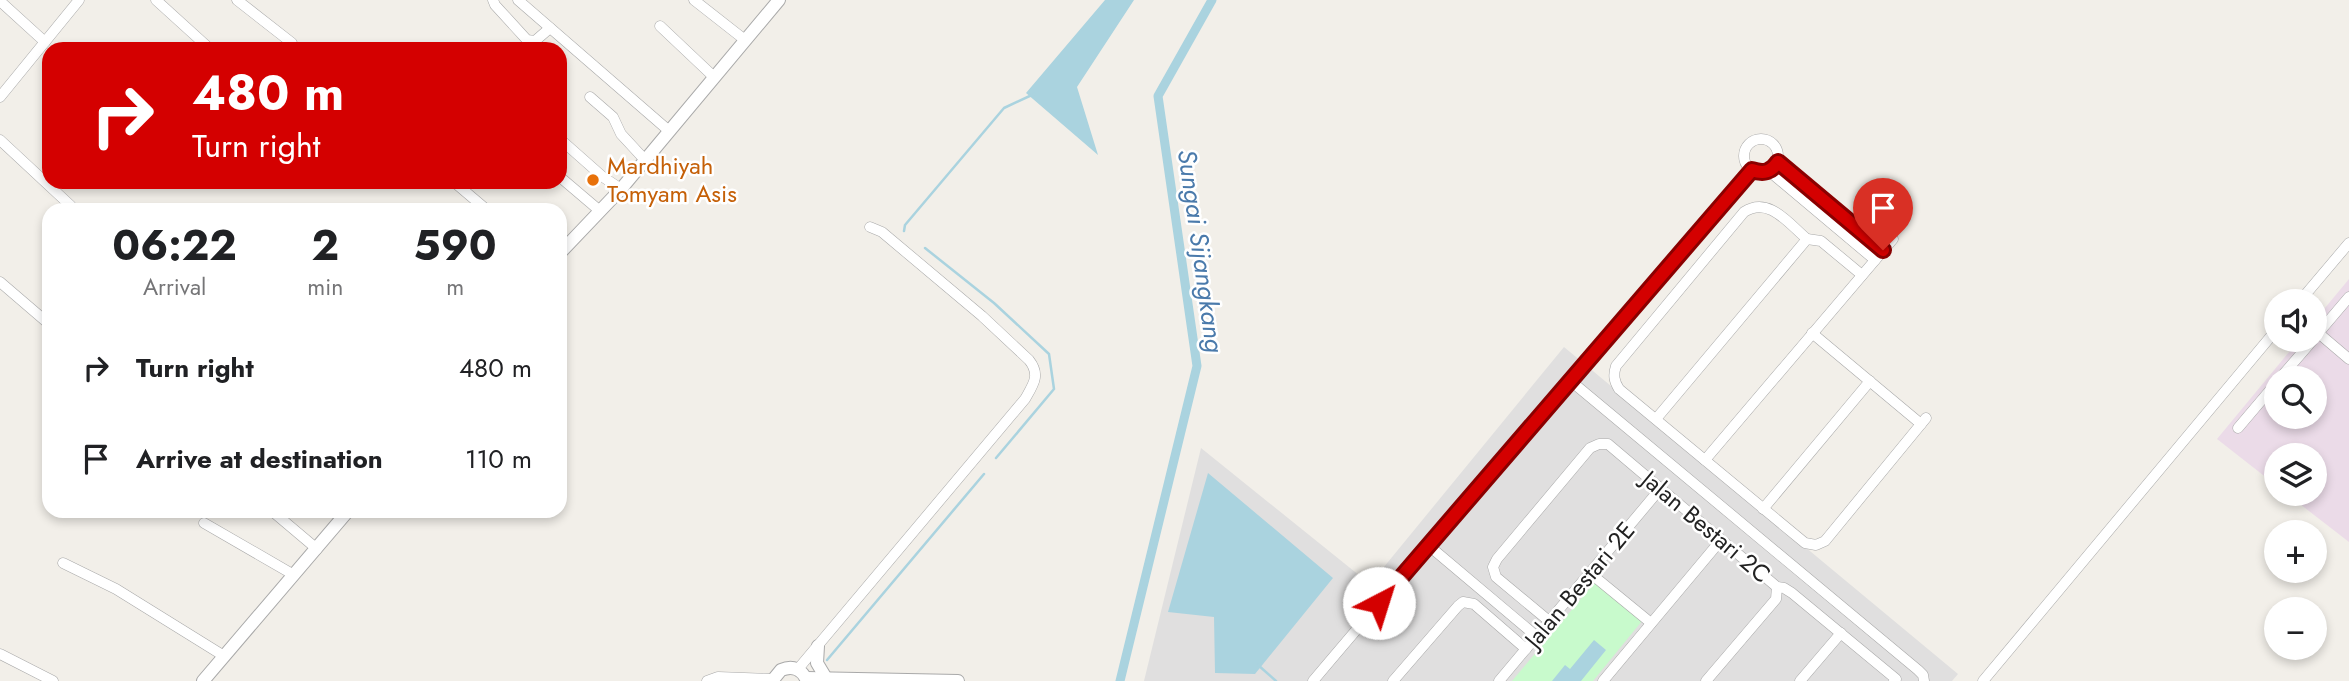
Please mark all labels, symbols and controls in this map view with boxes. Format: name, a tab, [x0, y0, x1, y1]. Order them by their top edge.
text: 480 m	[192, 58, 344, 128]
icon: right	[77, 70, 168, 161]
text: Turn right	[192, 123, 321, 169]
water label: Sungai Sijangkang	[1168, 147, 1234, 355]
place label: Mardhiyah Tomyam Asis	[607, 148, 737, 211]
marker: Mardhiyah Tomyam Asis	[585, 172, 601, 188]
pin	[1853, 178, 1913, 250]
icon: arrive	[1864, 189, 1902, 227]
text: 06:22	[112, 215, 237, 276]
text: 2	[311, 215, 339, 276]
text: 590	[414, 215, 497, 276]
text: Arrival	[143, 270, 206, 304]
text: min	[307, 270, 343, 304]
text: m	[446, 270, 464, 304]
map controls	[2264, 289, 2327, 660]
button: sound	[2264, 289, 2327, 352]
icon: right	[77, 349, 115, 387]
text: Turn right	[136, 349, 254, 387]
text: 480 m	[459, 349, 532, 387]
button: search	[2264, 366, 2327, 429]
icon: arrive	[77, 440, 115, 478]
text: Arrive at destination	[136, 440, 383, 478]
text: 110 m	[465, 440, 532, 478]
button: layers	[2264, 443, 2327, 506]
street label: Jalan Bestari 2C	[1632, 460, 1778, 591]
street label: Jalan Bestari 2E	[1514, 514, 1643, 658]
button: +	[2264, 520, 2327, 583]
position arrow	[1342, 566, 1416, 640]
button: −	[2264, 597, 2327, 660]

